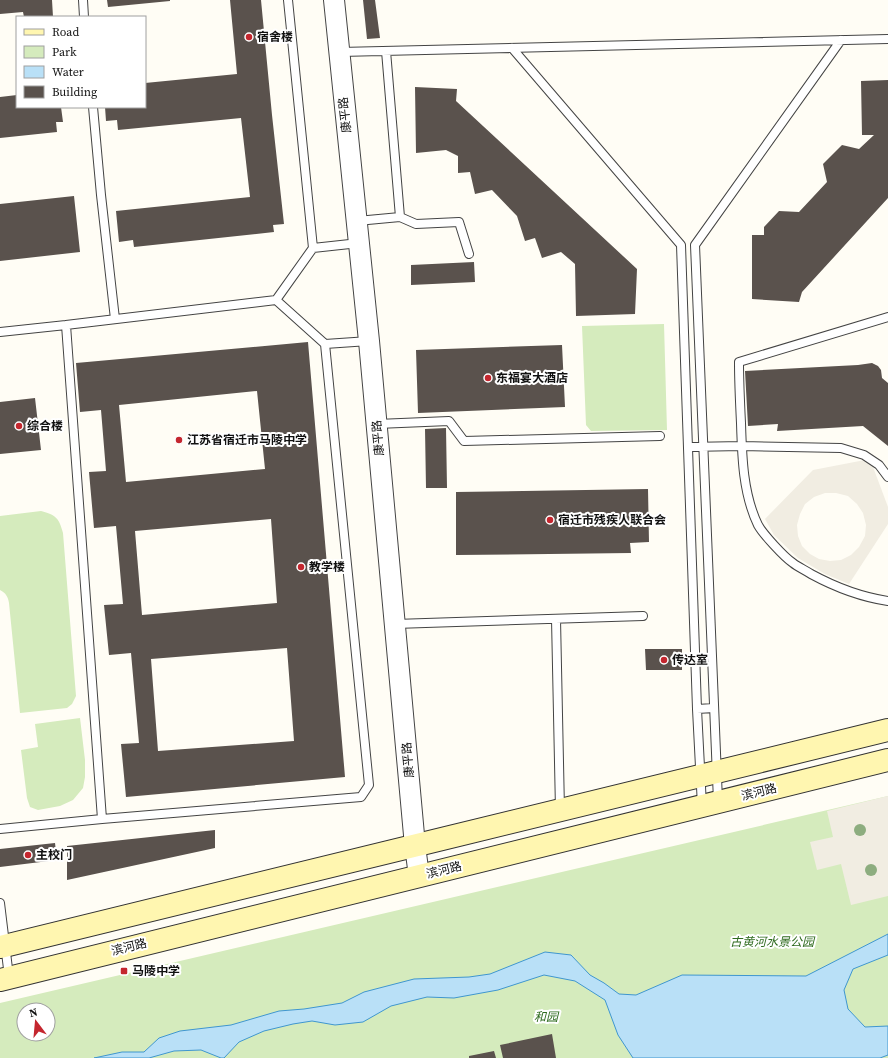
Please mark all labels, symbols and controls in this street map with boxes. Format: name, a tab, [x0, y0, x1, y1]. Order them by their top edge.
legend	[16, 16, 146, 108]
text: Road	[52, 24, 79, 40]
place label: 宿舍楼	[257, 29, 293, 45]
marker: 宿舍楼	[244, 32, 254, 42]
text: Park	[52, 44, 77, 60]
text: Water	[52, 64, 84, 80]
text: Building	[52, 84, 97, 100]
street label: 康平路	[335, 96, 355, 134]
place label: 东福宴大酒店	[496, 370, 568, 386]
marker: 东福宴大酒店	[483, 373, 493, 383]
place label: 综合楼	[27, 418, 63, 434]
street label: 康平路	[368, 419, 388, 457]
marker: 综合楼	[14, 421, 24, 431]
place label: 江苏省宿迁市马陵中学	[187, 432, 307, 448]
marker: 江苏省宿迁市马陵中学	[174, 435, 184, 445]
place label: 宿迁市残疾人联合会	[558, 512, 666, 528]
marker: 宿迁市残疾人联合会	[545, 515, 555, 525]
place label: 教学楼	[309, 559, 345, 575]
marker: 教学楼	[296, 562, 306, 572]
place label: 传达室	[672, 652, 708, 668]
marker: 传达室	[659, 655, 669, 665]
street label: 康平路	[398, 741, 418, 779]
street label: 滨河路	[740, 780, 778, 804]
place label: 主校门	[36, 847, 72, 863]
marker: 主校门	[23, 850, 33, 860]
street label: 滨河路	[425, 858, 463, 882]
park label: 古黄河水景公园	[730, 934, 816, 950]
street label: 滨河路	[110, 935, 148, 959]
place label: 马陵中学	[132, 963, 180, 979]
marker: 马陵中学	[119, 966, 129, 976]
north arrow	[16, 1002, 56, 1042]
text: N	[27, 1005, 39, 1021]
park label: 和园	[534, 1009, 560, 1025]

